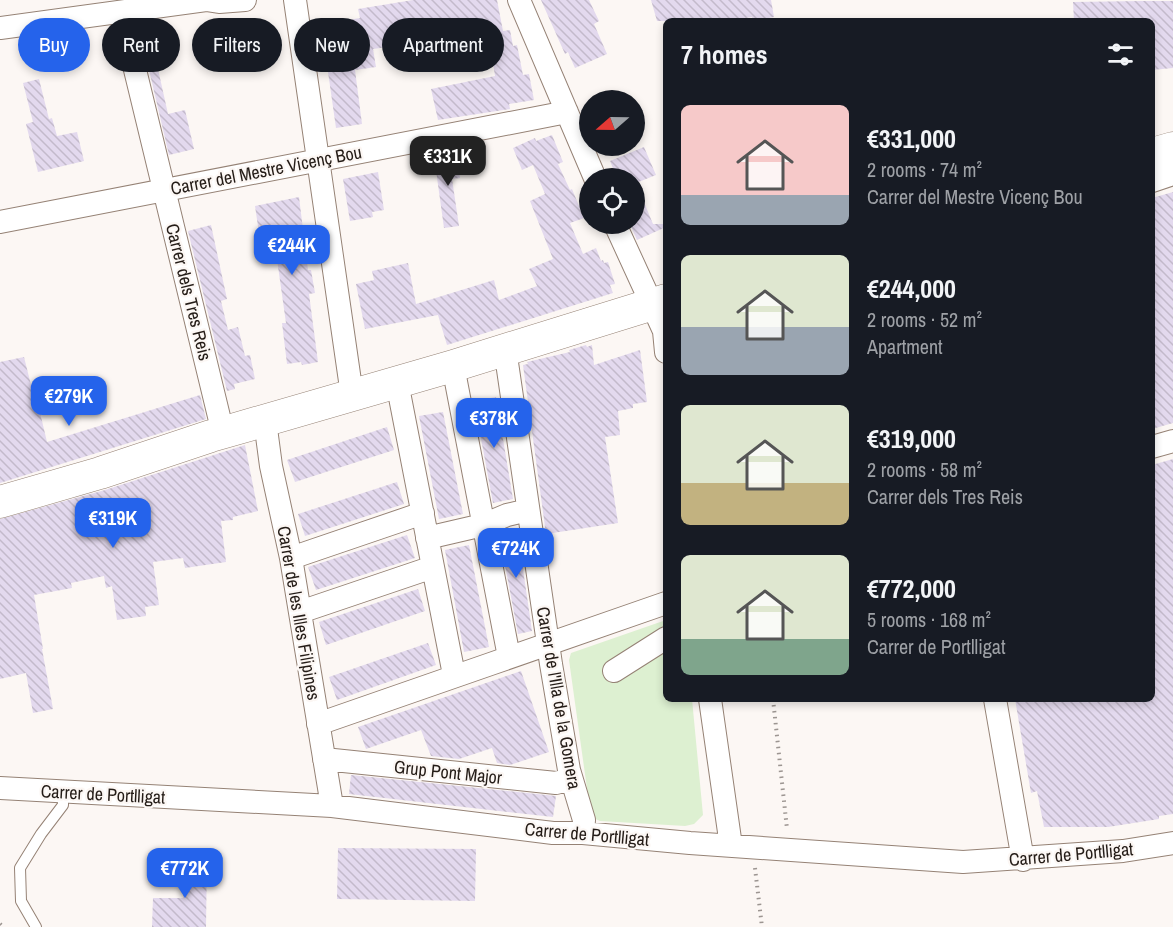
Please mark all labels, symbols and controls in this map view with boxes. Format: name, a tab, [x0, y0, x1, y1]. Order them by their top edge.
chip: Buy	[18, 18, 90, 72]
chip: Rent	[102, 18, 180, 72]
chip: Filters	[192, 18, 282, 72]
chip: New	[294, 18, 370, 72]
chip: Apartment	[382, 18, 504, 72]
text: 7 homes	[681, 37, 768, 72]
icon: filters	[1104, 38, 1137, 71]
north arrow	[579, 90, 645, 156]
map controls	[579, 90, 645, 234]
text: €331,000	[867, 121, 956, 156]
icon: home	[729, 129, 801, 201]
pin: €331K	[406, 136, 490, 187]
street label: Carrer del Mestre Vicenç Bou	[168, 139, 364, 201]
text: €331K	[424, 142, 472, 169]
text: 2 rooms · 74 m²	[867, 156, 982, 183]
button: locate	[579, 168, 645, 234]
text: Carrer del Mestre Vicenç Bou	[867, 183, 1083, 210]
street label: Carrer dels Tres Reis	[160, 221, 218, 363]
pin: €244K	[250, 225, 334, 276]
text: €244K	[268, 231, 316, 258]
text: €244,000	[867, 271, 956, 306]
icon: home	[729, 279, 801, 351]
text: 2 rooms · 52 m²	[867, 306, 982, 333]
text: Apartment	[867, 333, 943, 360]
pin: €279K	[27, 376, 111, 427]
text: €279K	[45, 382, 93, 409]
pin: €378K	[452, 398, 536, 449]
text: €378K	[470, 404, 518, 431]
text: €319,000	[867, 421, 956, 456]
icon: home	[729, 429, 801, 501]
text: 2 rooms · 58 m²	[867, 456, 982, 483]
text: Carrer dels Tres Reis	[867, 483, 1023, 510]
pin: €319K	[71, 498, 155, 549]
text: €319K	[89, 504, 137, 531]
street label: Carrer de les Illes Filipines	[271, 524, 327, 702]
pin: €724K	[474, 528, 558, 579]
text: €724K	[492, 534, 540, 561]
text: €772,000	[867, 571, 956, 606]
icon: home	[729, 579, 801, 651]
street label: Carrer de l'Illa de la Gomera	[531, 605, 587, 791]
text: 5 rooms · 168 m²	[867, 606, 991, 633]
text: Carrer de Portlligat	[867, 633, 1006, 660]
street label: Grup Pont Major	[393, 754, 503, 790]
street label: Carrer de Portlligat	[40, 778, 166, 810]
street label: Carrer de Portlligat	[524, 816, 650, 852]
street label: Carrer de Portlligat	[1008, 836, 1134, 872]
pin: €772K	[143, 848, 227, 899]
text: €772K	[161, 854, 209, 881]

